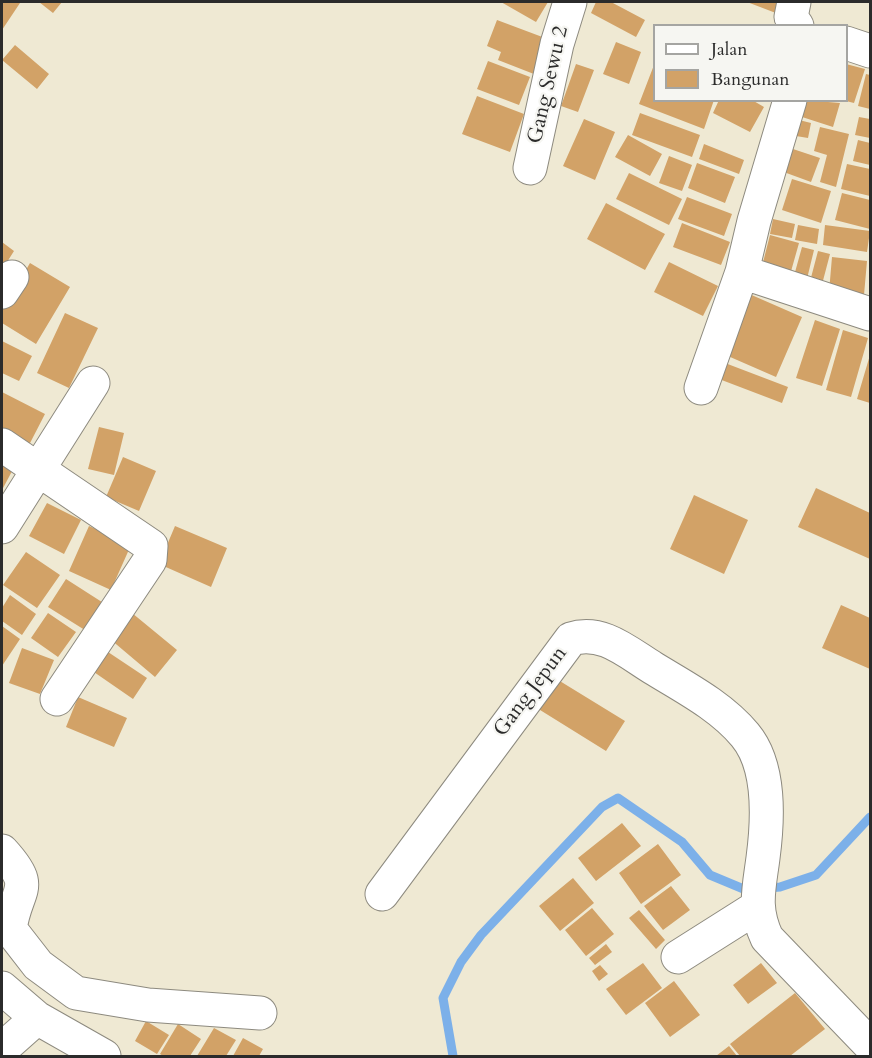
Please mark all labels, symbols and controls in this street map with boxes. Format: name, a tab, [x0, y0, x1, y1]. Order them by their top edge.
street label: Gang Sewu 2	[523, 24, 575, 146]
legend	[653, 24, 848, 102]
text: Jalan	[711, 37, 747, 62]
text: Bangunan	[711, 67, 789, 92]
street label: Gang Jepun	[489, 642, 573, 742]

